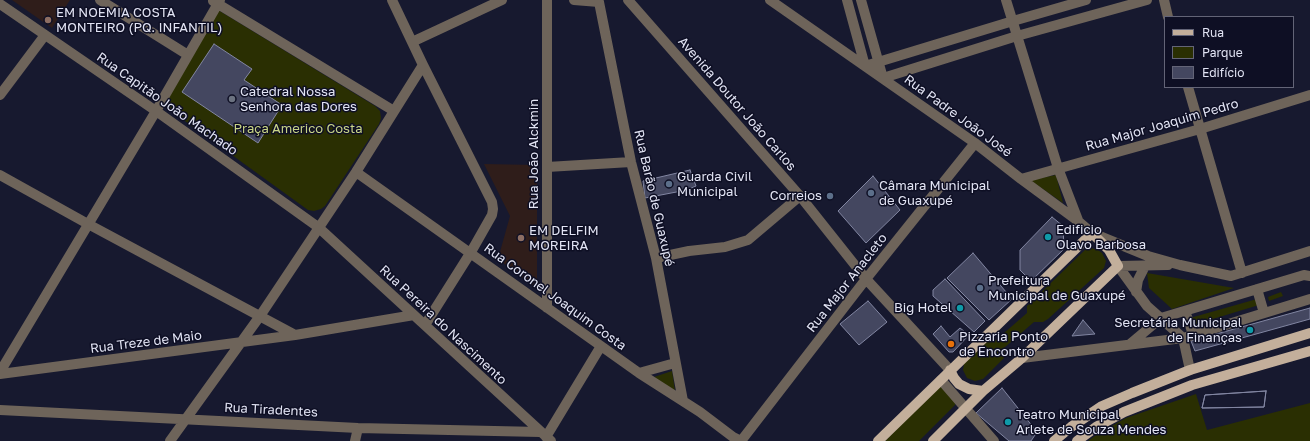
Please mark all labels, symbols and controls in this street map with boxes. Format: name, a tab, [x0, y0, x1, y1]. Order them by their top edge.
place label: EM NOEMIA COSTA MONTEIRO (PQ. INFANTIL)	[56, 5, 222, 36]
marker: EM NOEMIA COSTA MONTEIRO (PQ. INFANTIL)	[43, 15, 53, 25]
legend	[1164, 16, 1294, 88]
text: Rua	[1202, 25, 1224, 40]
street label: Avenida Doutor João Carlos	[675, 34, 799, 174]
text: Parque	[1202, 45, 1243, 60]
street label: Rua Capitão João Machado	[94, 49, 240, 159]
text: Edifício	[1202, 65, 1244, 80]
street label: Rua Padre João José	[901, 72, 1015, 160]
place label: Catedral Nossa Senhora das Dores	[240, 84, 357, 115]
marker: Catedral Nossa Senhora das Dores	[227, 94, 237, 104]
street label: Rua Major Joaquim Pedro	[1084, 96, 1240, 154]
street label: Rua João Alckmin	[526, 99, 542, 209]
park label: Praça Americo Costa	[234, 121, 362, 137]
street label: Rua Barão de Guaxupé	[631, 128, 677, 268]
place label: Guarda Civil Municipal	[677, 169, 752, 200]
place label: Câmara Municipal de Guaxupé	[879, 178, 990, 209]
marker: Guarda Civil Municipal	[664, 179, 674, 189]
place label: Correios	[770, 188, 822, 204]
marker: Câmara Municipal de Guaxupé	[866, 188, 876, 198]
marker: Correios	[825, 191, 835, 201]
place label: Edificio Olavo Barbosa	[1056, 222, 1146, 253]
place label: EM DELFIM MOREIRA	[529, 223, 599, 254]
street label: Rua Major Anacleto	[804, 231, 890, 335]
marker: Edificio Olavo Barbosa	[1043, 232, 1053, 242]
marker: EM DELFIM MOREIRA	[516, 233, 526, 243]
street label: Rua Coronel Joaquim Costa	[481, 240, 629, 354]
street label: Rua Pereira do Nascimento	[376, 262, 510, 388]
place label: Prefeitura Municipal de Guaxupé	[988, 273, 1126, 304]
marker: Prefeitura Municipal de Guaxupé	[975, 283, 985, 293]
place label: Big Hotel	[894, 300, 952, 316]
marker: Big Hotel	[955, 303, 965, 313]
place label: Secretária Municipal de Finanças	[1114, 315, 1242, 346]
marker: Secretária Municipal de Finanças	[1245, 325, 1255, 335]
street label: Rua Treze de Maio	[89, 327, 203, 357]
place label: Pizzaria Ponto de Encontro	[959, 329, 1048, 360]
marker: Pizzaria Ponto de Encontro	[946, 339, 956, 349]
street label: Rua Tiradentes	[224, 400, 318, 420]
place label: Teatro Municipal Arlete de Souza Mendes	[1016, 407, 1166, 438]
marker: Teatro Municipal Arlete de Souza Mendes	[1003, 417, 1013, 427]

